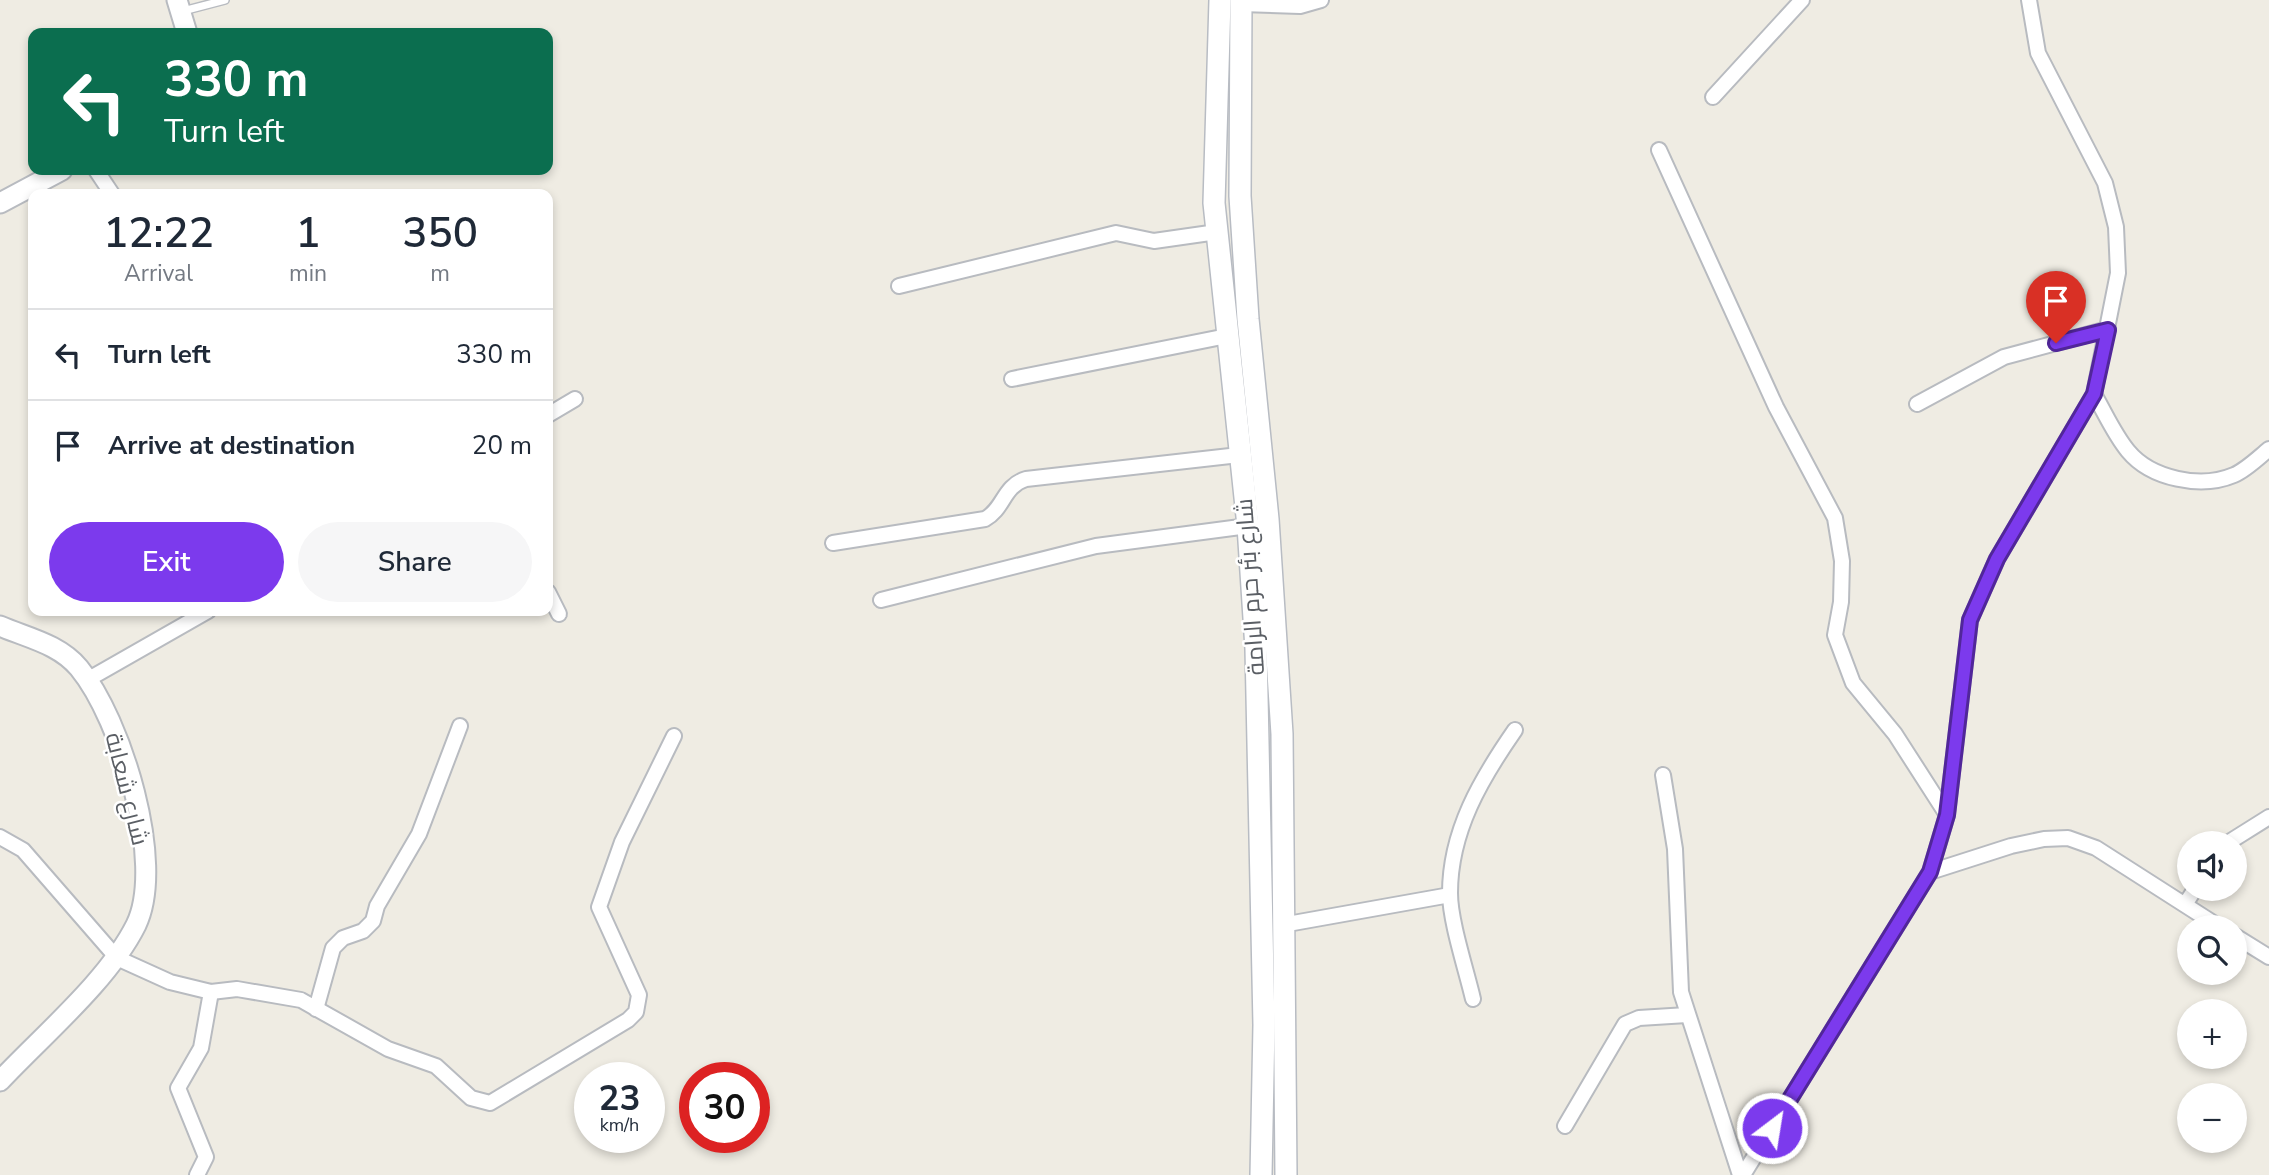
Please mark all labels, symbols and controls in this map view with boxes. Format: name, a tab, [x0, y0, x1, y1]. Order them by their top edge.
text: 330 m	[164, 46, 308, 113]
icon: left	[49, 56, 140, 147]
text: Turn left	[164, 110, 284, 153]
text: 12:22	[103, 205, 214, 262]
text: 1	[295, 205, 321, 262]
text: 350	[402, 205, 478, 262]
text: Arrival	[124, 258, 193, 289]
text: min	[289, 258, 327, 289]
text: m	[430, 258, 450, 289]
pin	[2026, 271, 2086, 343]
icon: arrive	[2037, 282, 2075, 320]
icon: left	[49, 336, 87, 374]
text: Turn left	[108, 337, 211, 372]
text: 330 m	[456, 337, 532, 372]
icon: arrive	[49, 427, 87, 465]
text: Arrive at destination	[108, 428, 355, 463]
text: 20 m	[472, 428, 532, 463]
street label: شارع بئر حرم الرامة	[1228, 497, 1272, 677]
button: Exit	[49, 522, 284, 602]
button: Share	[298, 522, 532, 602]
street label: شارع شعابة	[98, 729, 156, 849]
map controls	[2177, 831, 2247, 1153]
button: sound	[2177, 831, 2247, 901]
button: search	[2177, 915, 2247, 985]
button: +	[2177, 999, 2247, 1069]
speed limit sign: 30	[679, 1062, 770, 1153]
text: 23	[598, 1075, 641, 1122]
button: −	[2177, 1083, 2247, 1153]
position arrow	[1735, 1091, 1809, 1165]
text: km/h	[600, 1113, 639, 1137]

